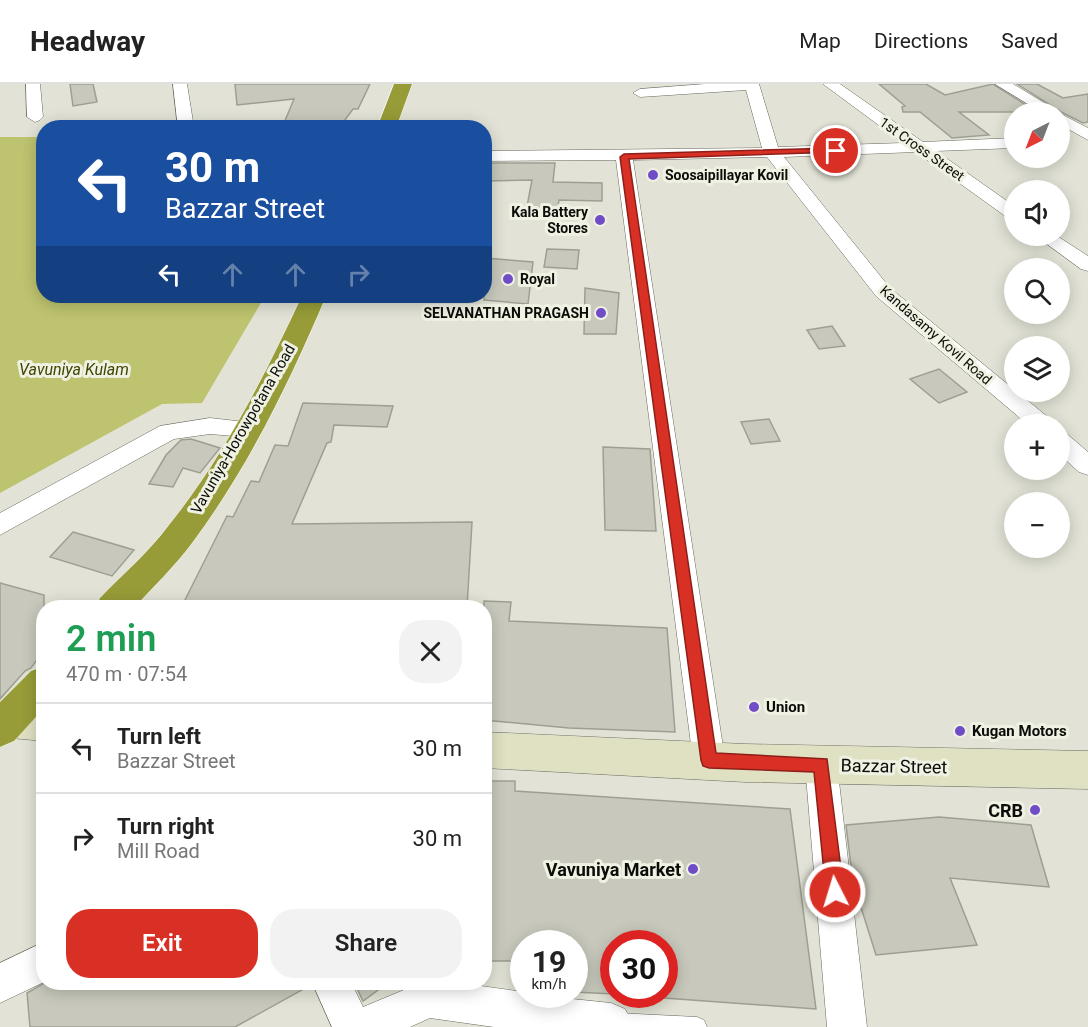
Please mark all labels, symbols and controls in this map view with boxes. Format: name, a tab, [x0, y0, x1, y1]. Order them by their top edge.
text: Headway	[30, 25, 145, 58]
text: Map	[799, 29, 841, 53]
text: Directions	[874, 29, 968, 53]
text: Saved	[1001, 29, 1058, 53]
north arrow	[1004, 102, 1070, 168]
map controls	[1004, 102, 1070, 558]
street label: 1st Cross Street	[877, 114, 968, 184]
pin	[810, 125, 861, 176]
icon: arrive	[819, 134, 852, 167]
text: 30 m	[165, 143, 260, 192]
icon: left	[66, 144, 144, 222]
place label: Soosaipillayar Kovil	[665, 167, 788, 183]
marker: Soosaipillayar Kovil	[646, 168, 660, 182]
button: sound	[1004, 180, 1070, 246]
text: Bazzar Street	[165, 193, 325, 225]
place label: Kala Battery Stores	[511, 204, 589, 236]
marker: Kala Battery Stores	[593, 213, 607, 227]
icon: left	[153, 258, 186, 291]
icon: ahead	[216, 258, 249, 291]
icon: ahead	[279, 258, 312, 291]
icon: right	[342, 258, 375, 291]
button: search	[1004, 258, 1070, 324]
place label: Royal	[520, 271, 555, 287]
marker: Royal	[501, 272, 515, 286]
street label: Kandasamy Kovil Road	[877, 282, 995, 388]
place label: SELVANATHAN PRAGASH	[423, 305, 589, 321]
marker: SELVANATHAN PRAGASH	[594, 306, 608, 320]
button: layers	[1004, 336, 1070, 402]
street label: Vavuniya-Horowpotana Road	[187, 341, 299, 517]
water label: Vavuniya Kulam	[19, 360, 129, 379]
button: +	[1004, 414, 1070, 480]
button: −	[1004, 492, 1070, 558]
text: 2 min	[66, 618, 156, 660]
button: close	[399, 620, 462, 683]
text: 470 m · 07:54	[66, 662, 187, 686]
place label: Union	[766, 698, 805, 716]
marker: Union	[747, 700, 761, 714]
place label: Kugan Motors	[972, 722, 1067, 740]
text: Turn left	[117, 724, 201, 749]
marker: Kugan Motors	[953, 724, 967, 738]
icon: left	[66, 732, 99, 765]
text: 30 m	[413, 736, 462, 761]
text: Bazzar Street	[117, 749, 236, 773]
street label: Bazzar Street	[840, 755, 948, 777]
place label: CRB	[988, 800, 1023, 821]
marker: CRB	[1028, 803, 1042, 817]
text: Turn right	[117, 814, 214, 839]
icon: right	[66, 822, 99, 855]
text: 30 m	[413, 826, 462, 851]
text: Mill Road	[117, 839, 200, 863]
place label: Vavuniya Market	[546, 859, 681, 880]
position arrow	[803, 860, 867, 924]
marker: Vavuniya Market	[686, 862, 700, 876]
button: Exit	[66, 909, 258, 978]
button: Share	[270, 909, 462, 978]
speed limit sign: 30	[600, 930, 678, 1008]
text: 19	[532, 944, 566, 979]
text: km/h	[531, 975, 567, 993]

